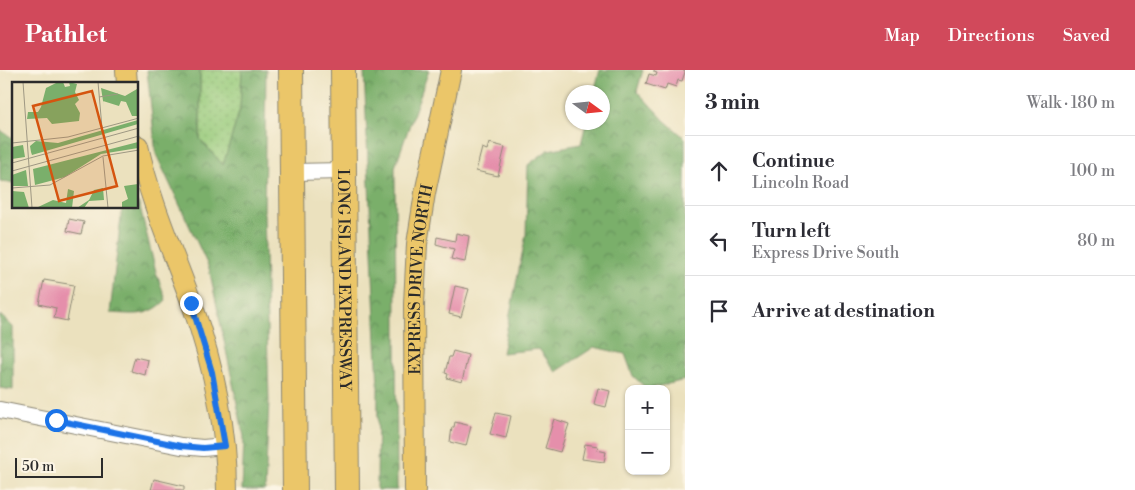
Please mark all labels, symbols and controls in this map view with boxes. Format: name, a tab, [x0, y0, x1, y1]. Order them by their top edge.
text: Pathlet	[25, 20, 107, 50]
text: Map	[884, 24, 920, 47]
text: Directions	[948, 24, 1035, 47]
text: Saved	[1063, 24, 1110, 47]
inset map	[12, 82, 139, 209]
north arrow	[565, 85, 610, 130]
text: 3 min	[705, 90, 760, 116]
text: Walk · 180 m	[1027, 93, 1115, 113]
text: Continue	[752, 149, 835, 173]
icon: ahead	[705, 157, 733, 185]
text: 100 m	[1070, 161, 1115, 181]
street label: LONG ISLAND EXPRESSWAY	[333, 169, 355, 393]
text: Lincoln Road	[752, 173, 849, 193]
street label: EXPRESS DRIVE NORTH	[405, 182, 438, 375]
text: Turn left	[752, 219, 831, 243]
icon: left	[705, 227, 733, 255]
text: 80 m	[1077, 231, 1115, 251]
text: Express Drive South	[752, 243, 899, 263]
route end	[180, 292, 203, 315]
icon: arrive	[705, 297, 733, 325]
text: Arrive at destination	[752, 299, 935, 323]
map controls	[625, 385, 670, 475]
button: +	[625, 385, 670, 430]
route start	[45, 409, 68, 432]
button: −	[625, 430, 670, 475]
scale bar	[15, 455, 102, 478]
text: 50 m	[22, 458, 54, 476]

